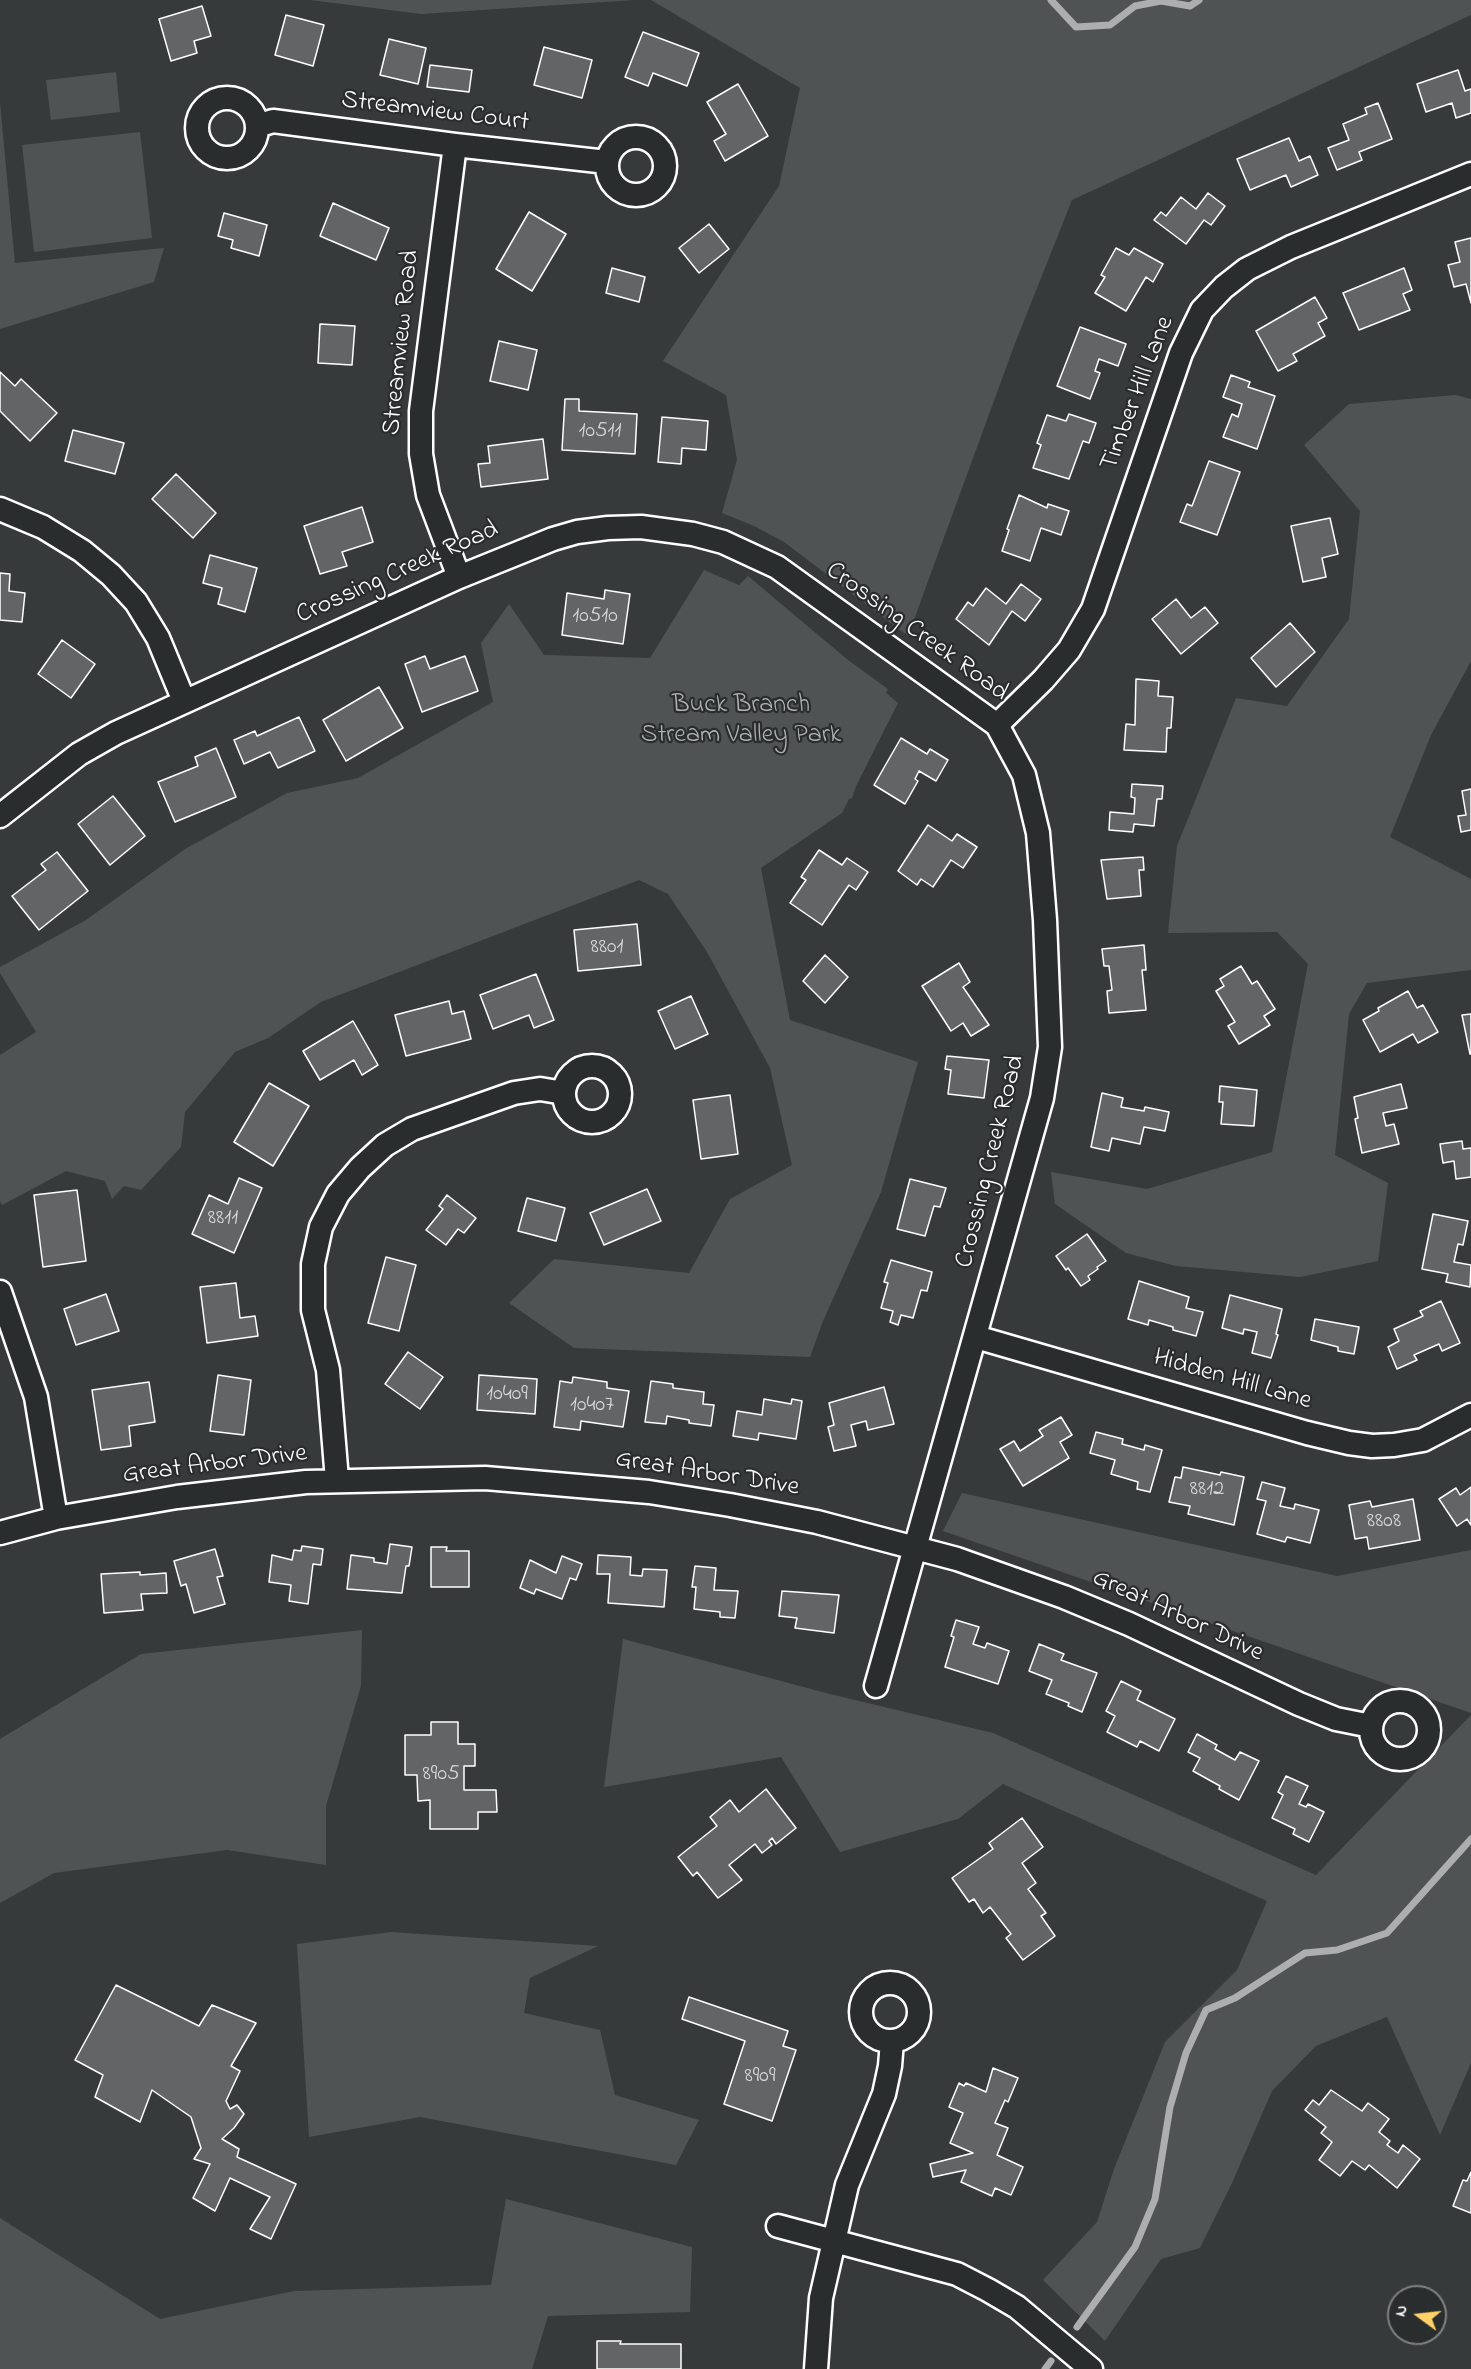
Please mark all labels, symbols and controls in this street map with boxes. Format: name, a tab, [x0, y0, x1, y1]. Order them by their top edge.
street label: Streamview Court	[339, 86, 531, 140]
street label: Streamview Road	[378, 249, 428, 437]
street label: Timber Hill Lane	[1095, 312, 1183, 476]
house number: 10511	[578, 419, 622, 445]
street label: Crossing Creek Road	[292, 515, 504, 633]
street label: Crossing Creek Road	[819, 556, 1013, 710]
house number: 10510	[572, 604, 618, 630]
park label: Buck Branch Stream Valley Park	[641, 691, 841, 752]
house number: 8801	[591, 935, 623, 961]
street label: Crossing Creek Road	[950, 1052, 1034, 1272]
house number: 8811	[208, 1206, 238, 1232]
street label: Hidden Hill Lane	[1149, 1344, 1315, 1418]
house number: 10409	[486, 1382, 528, 1408]
house number: 10407	[570, 1393, 614, 1419]
street label: Great Arbor Drive	[121, 1439, 309, 1493]
street label: Great Arbor Drive	[613, 1445, 801, 1505]
house number: 8812	[1190, 1477, 1224, 1503]
house number: 8808	[1367, 1509, 1401, 1535]
street label: Great Arbor Drive	[1086, 1564, 1268, 1670]
house number: 8905	[423, 1762, 459, 1788]
house number: 8909	[745, 2064, 775, 2090]
north arrow	[1387, 2285, 1447, 2345]
text: N	[1389, 2303, 1415, 2319]

